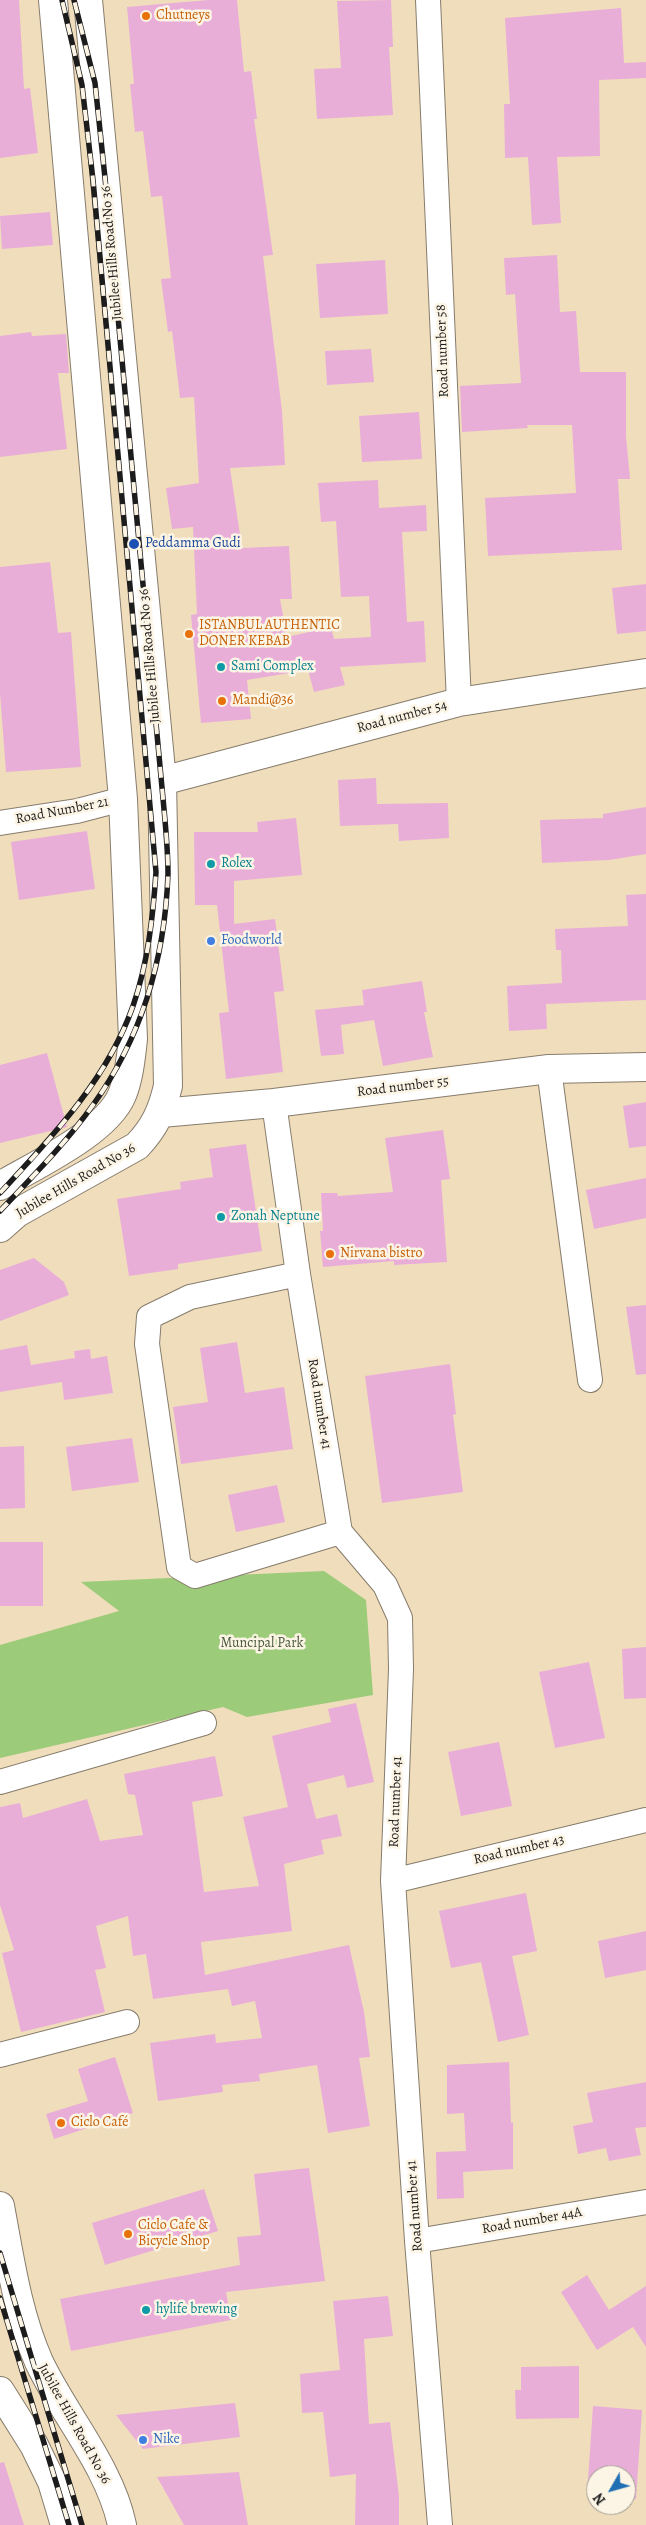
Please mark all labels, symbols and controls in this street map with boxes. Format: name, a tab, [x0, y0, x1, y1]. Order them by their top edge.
place label: Chutneys	[156, 8, 210, 24]
marker: Chutneys	[140, 10, 152, 22]
street label: Jubilee Hills Road No 36	[98, 185, 126, 321]
street label: Road number 58	[433, 304, 453, 398]
place label: Peddamma Gudi	[145, 536, 241, 552]
marker: Peddamma Gudi	[127, 537, 141, 551]
street label: Jubilee Hills Road No 36	[136, 588, 164, 724]
place label: ISTANBUL AUTHENTIC DONER KEBAB	[199, 618, 340, 650]
marker: ISTANBUL AUTHENTIC DONER KEBAB	[183, 628, 195, 640]
place label: Sami Complex	[231, 659, 314, 675]
marker: Sami Complex	[215, 661, 227, 673]
place label: Mandi@36	[232, 693, 293, 709]
marker: Mandi@36	[216, 695, 228, 707]
street label: Road number 54	[355, 697, 449, 737]
street label: Road Number 21	[14, 794, 110, 828]
place label: Rolex	[221, 856, 252, 872]
marker: Rolex	[205, 858, 217, 870]
place label: Foodworld	[221, 933, 282, 949]
marker: Foodworld	[205, 935, 217, 947]
street label: Road number 55	[356, 1073, 450, 1101]
street label: Jubilee Hills Road No 36	[13, 1140, 139, 1222]
place label: Zonah Neptune	[231, 1209, 320, 1225]
marker: Zonah Neptune	[215, 1211, 227, 1223]
place label: Nirvana bistro	[340, 1246, 422, 1262]
marker: Nirvana bistro	[324, 1248, 336, 1260]
street label: Road number 41	[304, 1358, 334, 1450]
park label: Muncipal Park	[220, 1636, 304, 1652]
street label: Road number 41	[386, 1756, 406, 1848]
street label: Road number 43	[472, 1831, 566, 1869]
place label: Ciclo Café	[71, 2115, 128, 2131]
marker: Ciclo Café	[55, 2117, 67, 2129]
street label: Road number 41	[403, 2160, 427, 2252]
street label: Road number 44A	[481, 2204, 583, 2238]
place label: Ciclo Cafe & Bicycle Shop	[138, 2218, 210, 2250]
marker: Ciclo Cafe & Bicycle Shop	[122, 2228, 134, 2240]
place label: hylife brewing	[156, 2302, 237, 2318]
marker: hylife brewing	[140, 2304, 152, 2316]
street label: Jubilee Hills Road No 36	[34, 2361, 114, 2487]
place label: Nike	[153, 2432, 180, 2448]
marker: Nike	[137, 2434, 149, 2446]
north arrow	[586, 2465, 636, 2515]
text: N	[589, 2489, 610, 2509]

